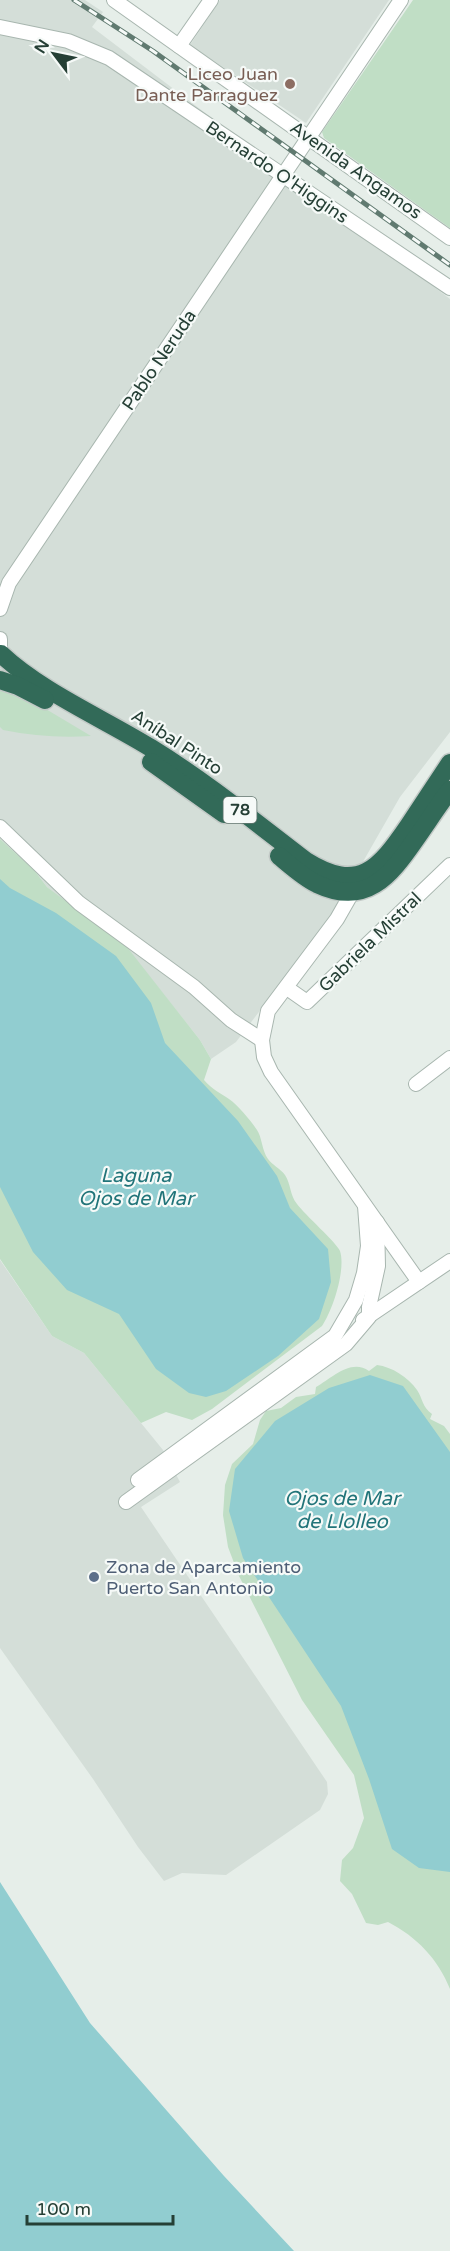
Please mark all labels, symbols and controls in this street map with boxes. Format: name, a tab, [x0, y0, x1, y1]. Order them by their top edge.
north arrow	[24, 24, 84, 84]
text: N	[30, 36, 54, 57]
place label: Liceo Juan Dante Parraguez	[135, 63, 278, 106]
marker: Liceo Juan Dante Parraguez	[283, 77, 297, 91]
street label: Bernardo O'Higgins	[201, 116, 353, 228]
street label: Avenida Angamos	[286, 116, 426, 224]
street label: Pablo Neruda	[117, 305, 201, 415]
street label: Aníbal Pinto	[127, 704, 227, 780]
road number: 78	[224, 797, 256, 823]
street label: Gabriela Mistral	[314, 887, 426, 997]
water label: Laguna Ojos de Mar	[78, 1164, 196, 1211]
water label: Ojos de Mar de Llolleo	[284, 1487, 402, 1534]
place label: Zona de Aparcamiento Puerto San Antonio	[106, 1556, 301, 1599]
marker: Zona de Aparcamiento Puerto San Antonio	[87, 1570, 101, 1584]
scale bar	[27, 2188, 172, 2226]
text: 100 m	[36, 2198, 91, 2220]

